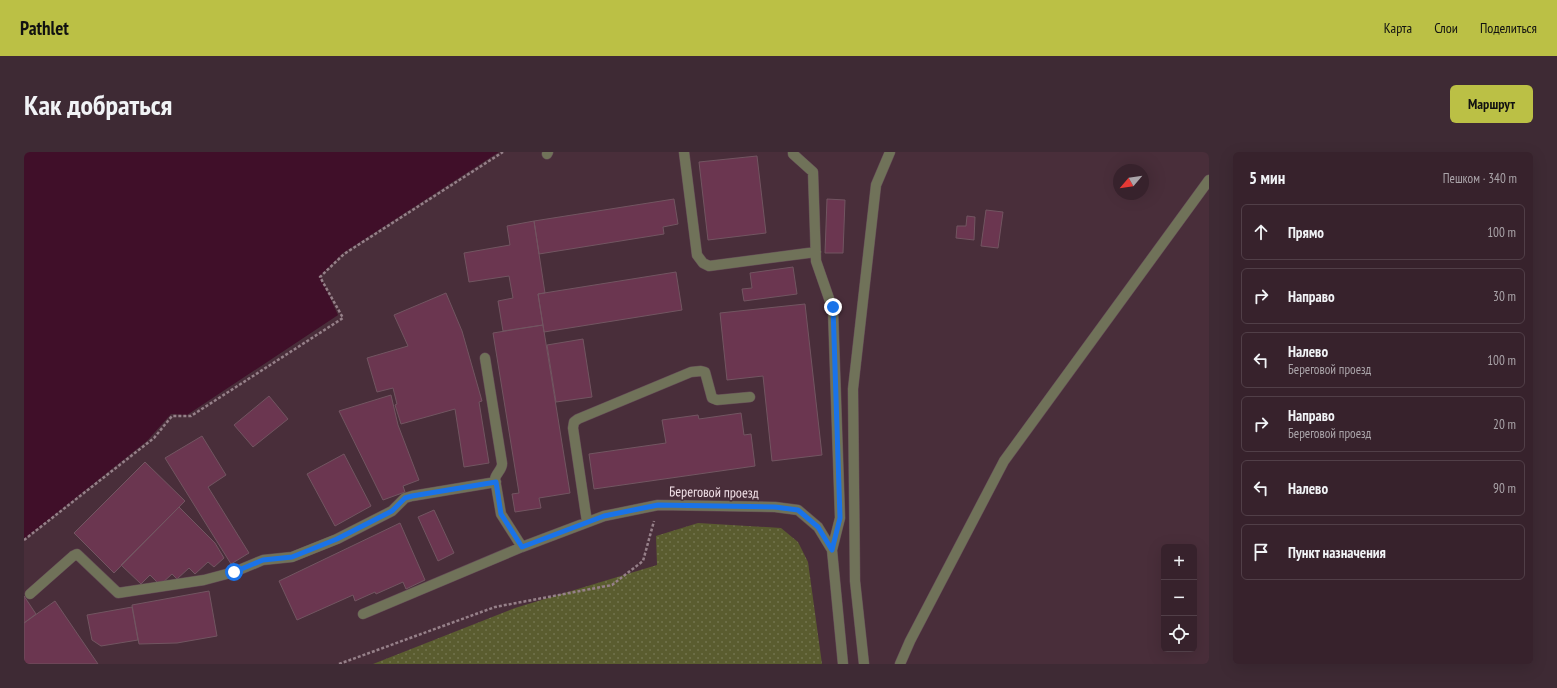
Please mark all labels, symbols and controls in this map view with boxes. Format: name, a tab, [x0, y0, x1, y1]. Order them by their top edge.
text: Pathlet	[20, 16, 69, 40]
text: Карта	[1384, 19, 1412, 37]
text: Слои	[1434, 19, 1458, 37]
text: Поделиться	[1480, 19, 1537, 37]
button: Маршрут	[1450, 85, 1533, 123]
text: Как добраться	[24, 86, 172, 123]
north arrow	[1113, 164, 1149, 200]
text: 5 мин	[1249, 167, 1285, 189]
text: Пешком · 340 m	[1443, 170, 1517, 187]
icon: ahead	[1250, 221, 1272, 243]
text: Прямо	[1288, 223, 1324, 242]
text: 100 m	[1487, 224, 1516, 241]
icon: right	[1250, 285, 1272, 307]
text: Направо	[1288, 287, 1335, 306]
text: 30 m	[1493, 288, 1516, 305]
route end	[824, 298, 842, 316]
text: Налево	[1288, 342, 1328, 361]
icon: left	[1250, 349, 1272, 371]
text: 100 m	[1487, 352, 1516, 369]
text: Береговой проезд	[1288, 361, 1371, 378]
text: Направо	[1288, 406, 1335, 425]
icon: right	[1250, 413, 1272, 435]
text: 20 m	[1493, 416, 1516, 433]
text: Береговой проезд	[1288, 425, 1371, 442]
icon: left	[1250, 477, 1272, 499]
text: Налево	[1288, 479, 1328, 498]
text: 90 m	[1493, 480, 1516, 497]
street label: Береговой проезд	[669, 482, 759, 502]
icon: arrive	[1250, 541, 1272, 563]
text: Пункт назначения	[1288, 543, 1386, 562]
map controls	[1161, 544, 1197, 652]
button: +	[1161, 544, 1197, 580]
route start	[225, 563, 243, 581]
button: −	[1161, 580, 1197, 616]
button: locate	[1161, 616, 1197, 652]

